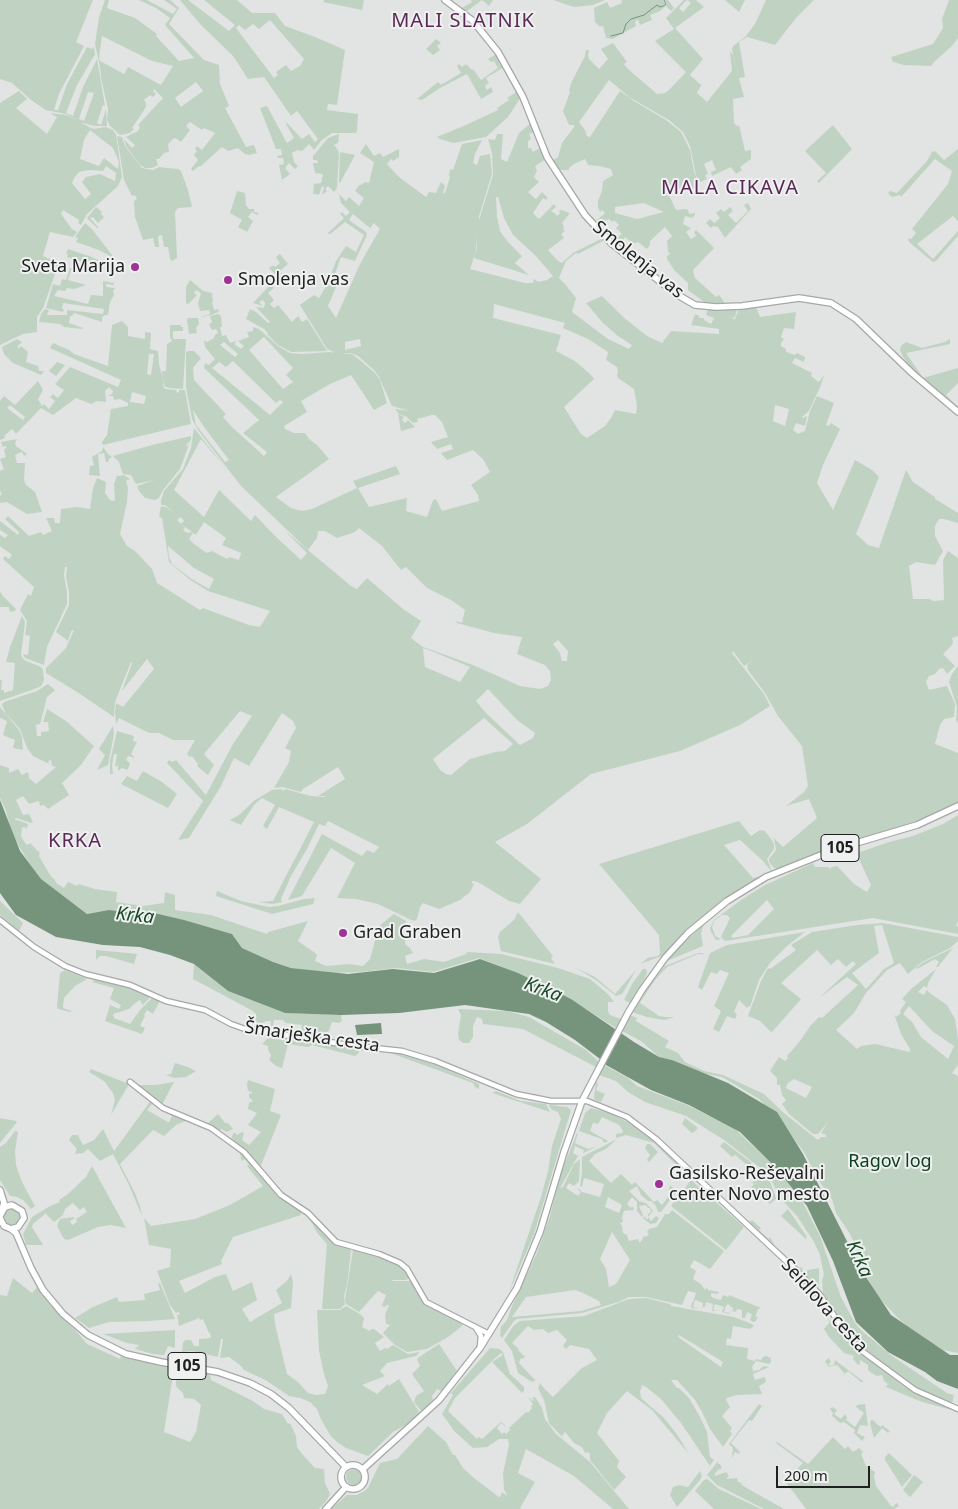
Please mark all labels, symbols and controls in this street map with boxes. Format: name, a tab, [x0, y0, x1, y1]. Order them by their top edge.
district label: MALI SLATNIK	[390, 9, 536, 33]
district label: MALA CIKAVA	[660, 176, 800, 200]
street label: Smolenja vas	[588, 217, 688, 303]
place label: Sveta Marija	[21, 256, 125, 278]
marker: Sveta Marija	[129, 261, 141, 273]
place label: Smolenja vas	[238, 269, 349, 291]
marker: Smolenja vas	[222, 274, 234, 286]
district label: KRKA	[48, 829, 102, 853]
road number: 105	[821, 834, 859, 861]
water label: Krka	[115, 903, 155, 929]
place label: Grad Graben	[353, 922, 462, 944]
marker: Grad Graben	[337, 927, 349, 939]
water label: Krka	[521, 972, 565, 1008]
street label: Šmarješka cesta	[243, 1017, 381, 1057]
park label: Ragov log	[848, 1151, 932, 1173]
place label: Gasilsko-Reševalni center Novo mesto	[669, 1163, 830, 1206]
marker: Gasilsko-Reševalni center Novo mesto	[653, 1178, 665, 1190]
water label: Krka	[841, 1237, 877, 1281]
street label: Seidlova cesta	[776, 1255, 872, 1357]
road number: 105	[168, 1352, 206, 1380]
scale bar	[778, 1456, 872, 1488]
text: 200 m	[784, 1465, 828, 1485]

